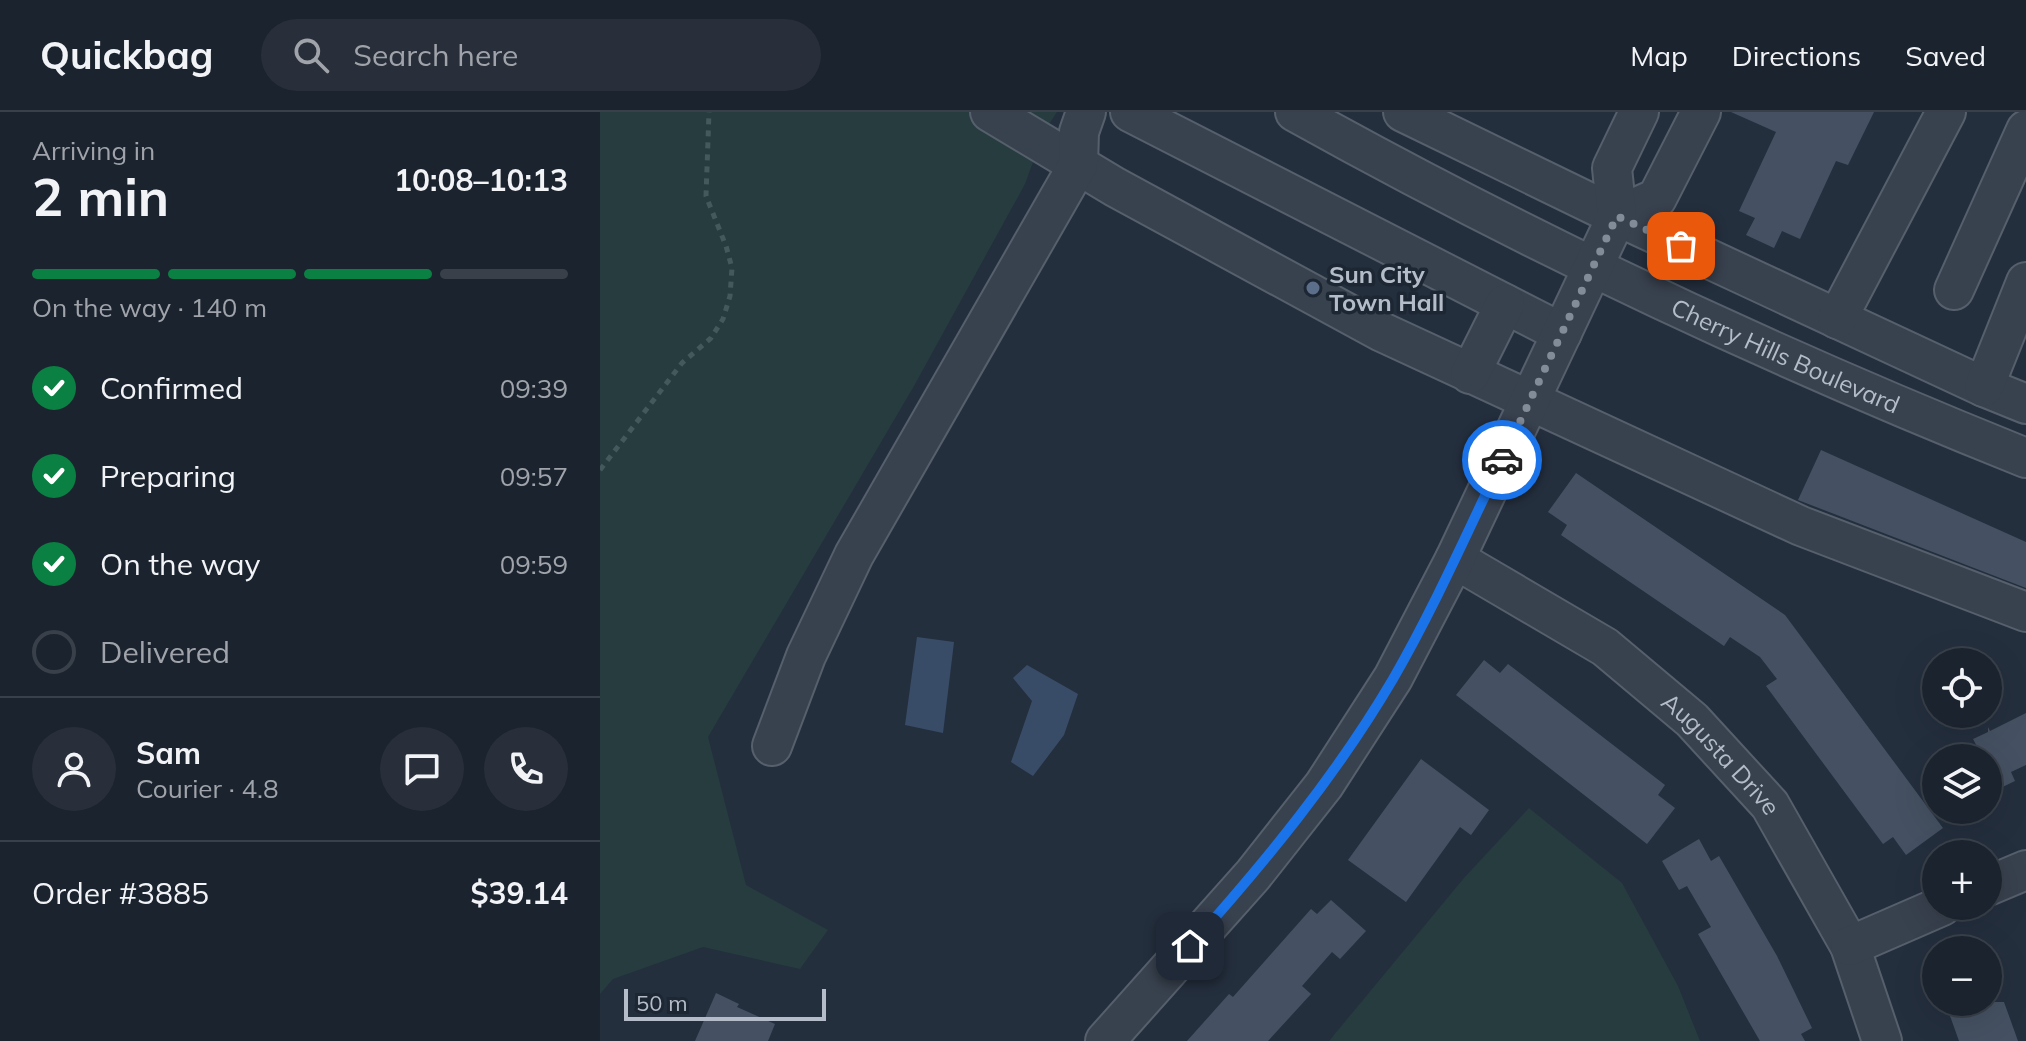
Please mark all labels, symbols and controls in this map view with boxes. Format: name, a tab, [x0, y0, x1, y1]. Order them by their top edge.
search box	[261, 19, 821, 91]
text: Quickbag	[40, 31, 213, 79]
icon: search	[289, 33, 333, 77]
text: Search here	[353, 36, 518, 74]
text: Map	[1630, 38, 1688, 73]
text: Directions	[1732, 38, 1861, 73]
text: Saved	[1905, 38, 1986, 73]
text: Arriving in	[32, 134, 155, 167]
text: 10:08–10:13	[394, 161, 568, 199]
text: 2 min	[32, 164, 169, 229]
pin	[1647, 212, 1715, 280]
icon: bag	[1659, 224, 1703, 268]
place label: Sun City Town Hall	[1329, 259, 1444, 317]
marker: Sun City Town Hall	[1304, 279, 1322, 297]
text: On the way · 140 m	[32, 291, 267, 324]
street label: Cherry Hills Boulevard	[1667, 292, 1904, 419]
icon: check	[32, 366, 76, 410]
text: Confirmed	[100, 369, 243, 407]
text: 09:39	[500, 372, 568, 405]
courier	[1462, 420, 1542, 500]
icon: car	[1480, 438, 1524, 482]
icon: check	[32, 454, 76, 498]
text: Preparing	[100, 457, 236, 495]
text: 09:57	[500, 460, 568, 493]
icon: check	[32, 542, 76, 586]
text: On the way	[100, 545, 260, 583]
text: 09:59	[500, 548, 568, 581]
text: Delivered	[100, 633, 230, 671]
map controls	[1922, 648, 2002, 1016]
button: locate	[1922, 648, 2002, 728]
street label: Augusta Drive	[1656, 686, 1787, 820]
button: person	[32, 727, 116, 811]
button: chat	[380, 727, 464, 811]
button: phone	[484, 727, 568, 811]
text: Sam	[136, 734, 201, 772]
button: layers	[1922, 744, 2002, 824]
text: Courier · 4.8	[136, 772, 279, 805]
button: +	[1922, 840, 2002, 920]
text: Order #3885	[32, 874, 209, 912]
text: $39.14	[471, 874, 568, 912]
pin	[1156, 912, 1224, 980]
icon: home	[1168, 924, 1212, 968]
button: −	[1922, 936, 2002, 1016]
scale bar	[624, 985, 826, 1021]
text: 50 m	[636, 989, 687, 1017]

